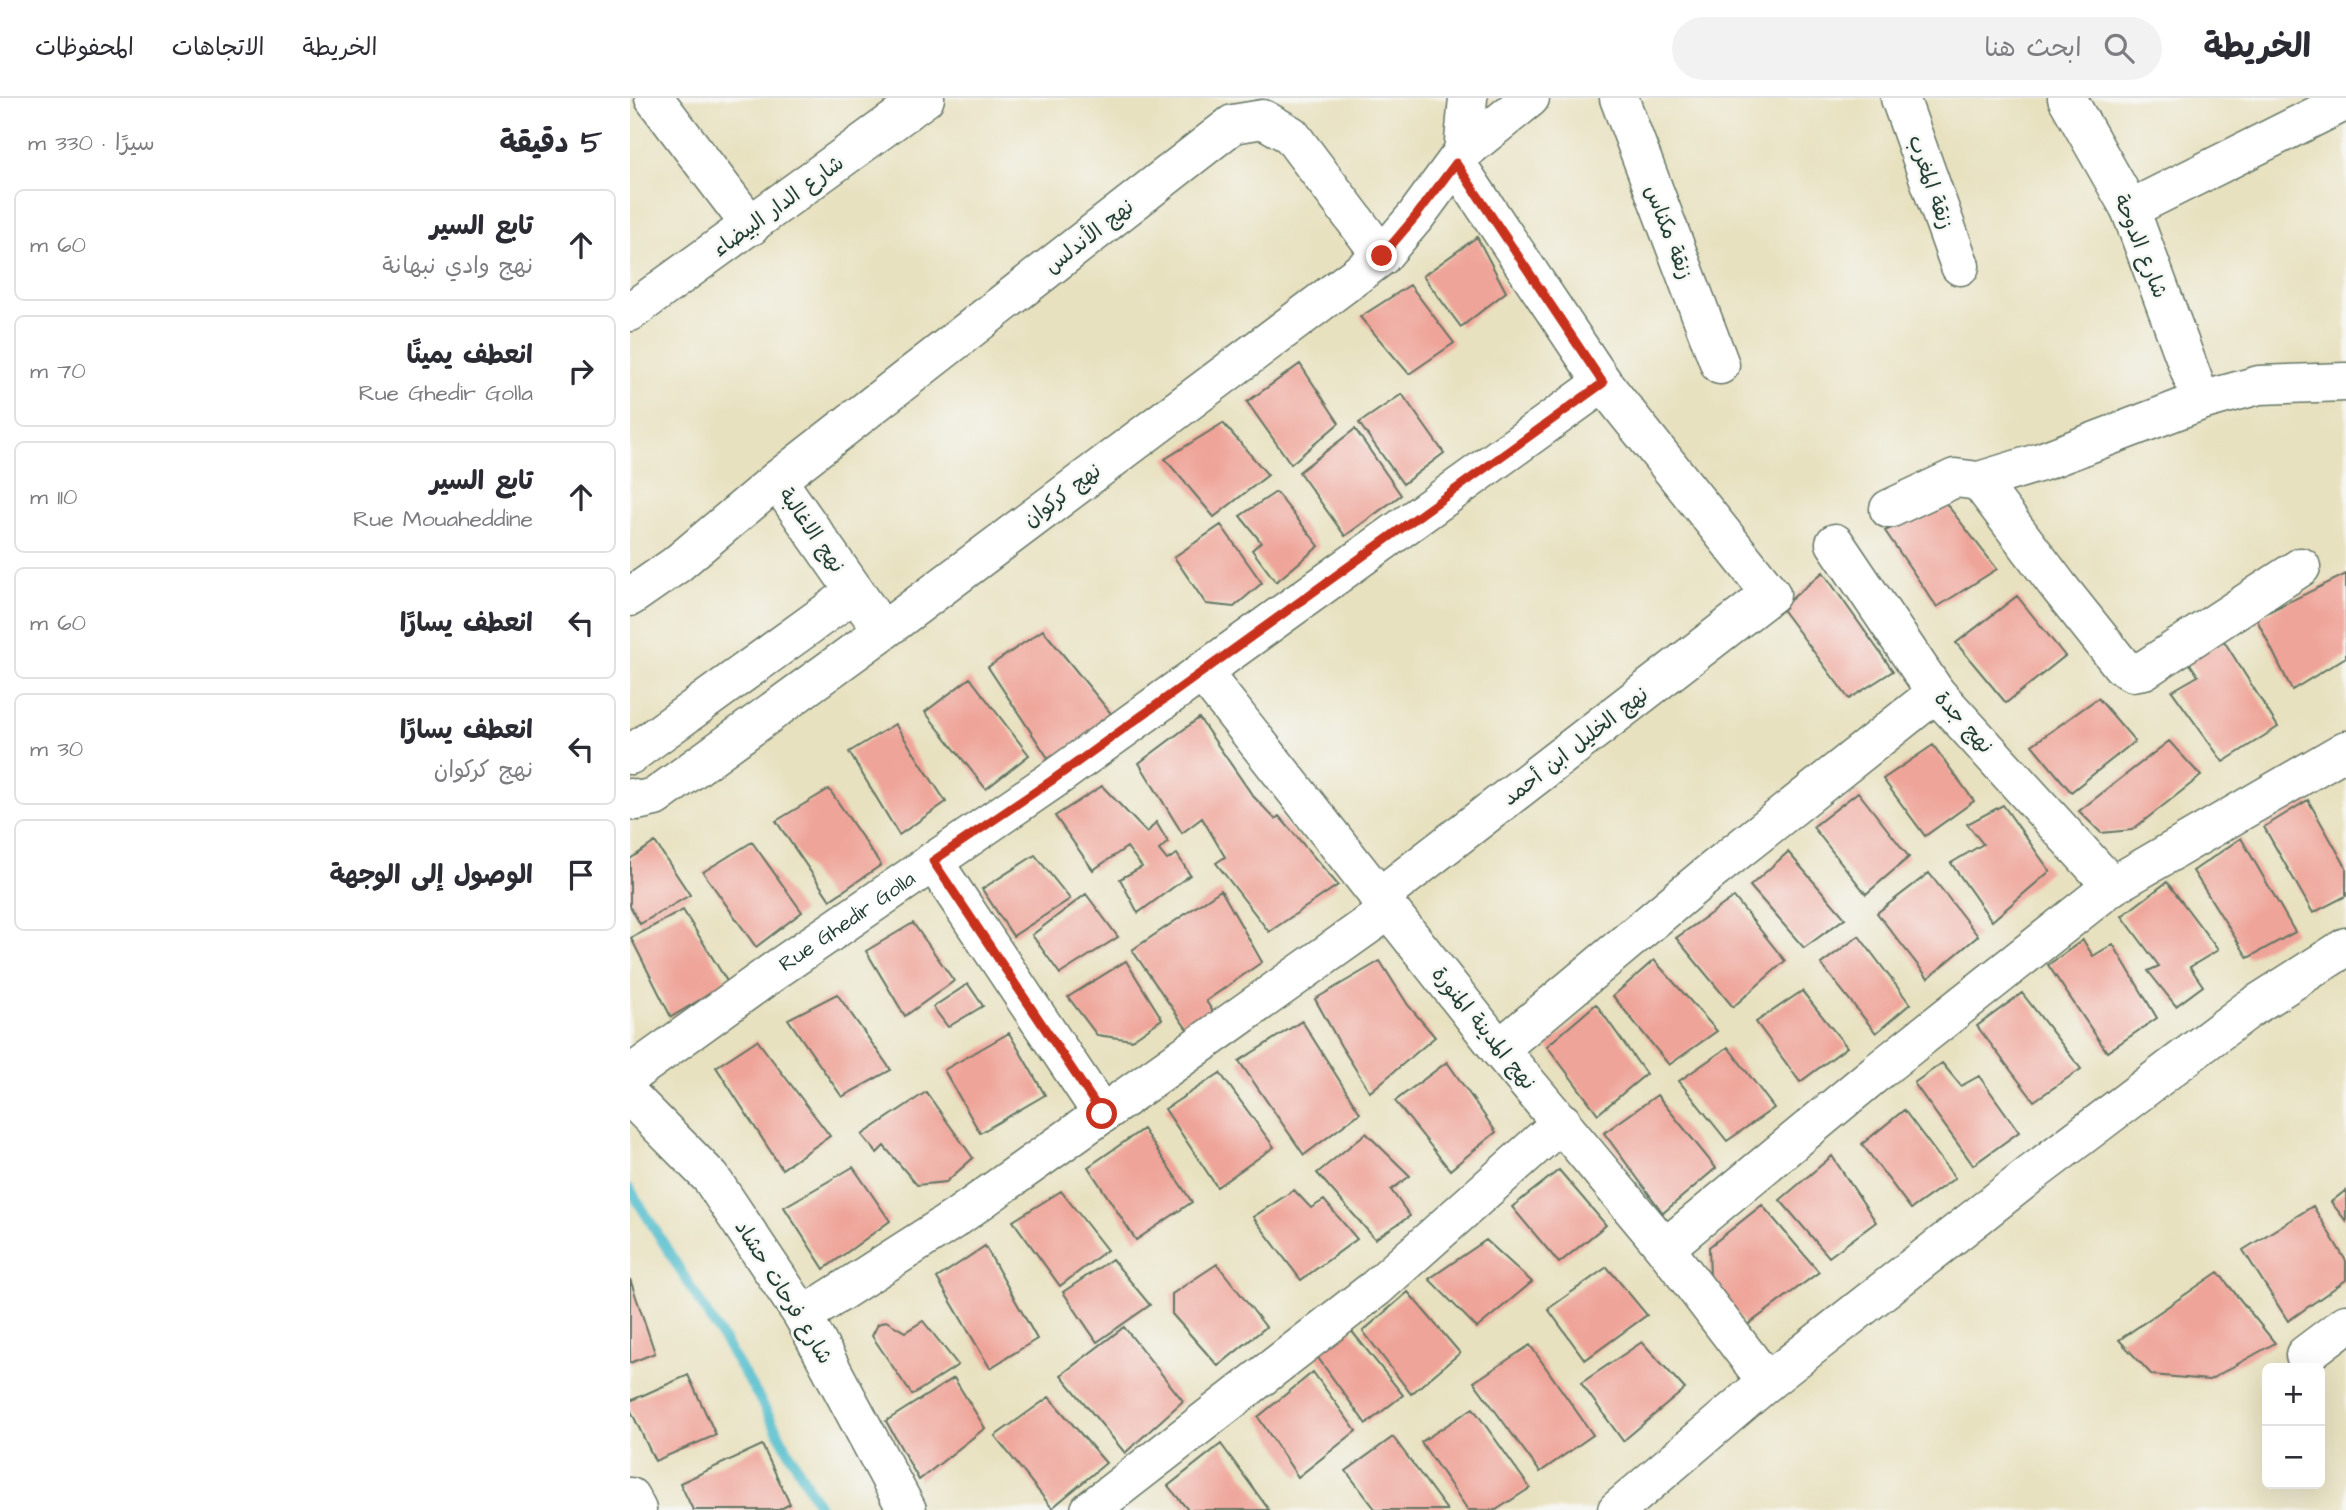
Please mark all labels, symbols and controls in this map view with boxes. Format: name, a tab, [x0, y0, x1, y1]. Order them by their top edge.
search box	[1672, 17, 2162, 80]
text: الخريطة	[2204, 24, 2311, 70]
icon: search	[2100, 29, 2138, 67]
text: ابحث هنا	[1984, 30, 2082, 66]
text: المحفوظات	[35, 31, 134, 65]
text: الاتجاهات	[172, 31, 265, 65]
text: الخريطة	[303, 31, 377, 65]
text: 5 دقيقة	[500, 122, 602, 164]
text: سيرًا · 330 m	[28, 127, 155, 159]
street label: زنقة المغرب	[1901, 131, 1960, 233]
street label: شارع الدار البيضاء	[707, 149, 850, 264]
street label: زنقة مكناس	[1637, 181, 1700, 283]
street label: شارع الدوحة	[2107, 190, 2175, 303]
street label: نهج الأندلس	[1039, 192, 1140, 280]
text: تابع السير	[430, 208, 533, 244]
icon: ahead	[562, 226, 600, 264]
text: 60 m	[30, 229, 86, 261]
route end	[1366, 240, 1397, 271]
text: نهج وادي نبهانة	[382, 250, 533, 282]
text: انعطف يمينًا	[406, 337, 533, 373]
icon: right	[562, 352, 600, 390]
text: 70 m	[30, 355, 86, 387]
text: Rue Ghedir Golla	[359, 377, 533, 409]
street label: نهج كركوان	[1017, 457, 1107, 534]
text: تابع السير	[430, 463, 533, 499]
icon: ahead	[562, 478, 600, 516]
text: 110 m	[30, 481, 78, 513]
street label: نهج الاغالبة	[772, 482, 852, 579]
text: Rue Mouaheddine	[353, 503, 533, 535]
icon: left	[562, 604, 600, 642]
text: انعطف يسارًا	[400, 605, 533, 641]
text: 60 m	[30, 607, 86, 639]
street label: نهج الخليل ابن أحمد	[1496, 680, 1654, 813]
street label: نهج جدة	[1928, 685, 2000, 760]
text: انعطف يسارًا	[400, 712, 533, 748]
icon: left	[562, 730, 600, 768]
text: 30 m	[30, 733, 83, 765]
text: نهج كركوان	[434, 754, 533, 786]
icon: arrive	[562, 856, 600, 894]
text: الوصول إلى الوجهة	[329, 857, 533, 893]
street label: Rue Ghedir Golla	[773, 864, 921, 979]
street label: نهج المدينة المنورة	[1425, 961, 1542, 1096]
route start	[1086, 1098, 1117, 1129]
street label: شارع فرحات حشاد	[728, 1215, 839, 1370]
map controls	[2262, 1363, 2325, 1489]
button: +	[2262, 1363, 2325, 1426]
button: −	[2262, 1426, 2325, 1489]

